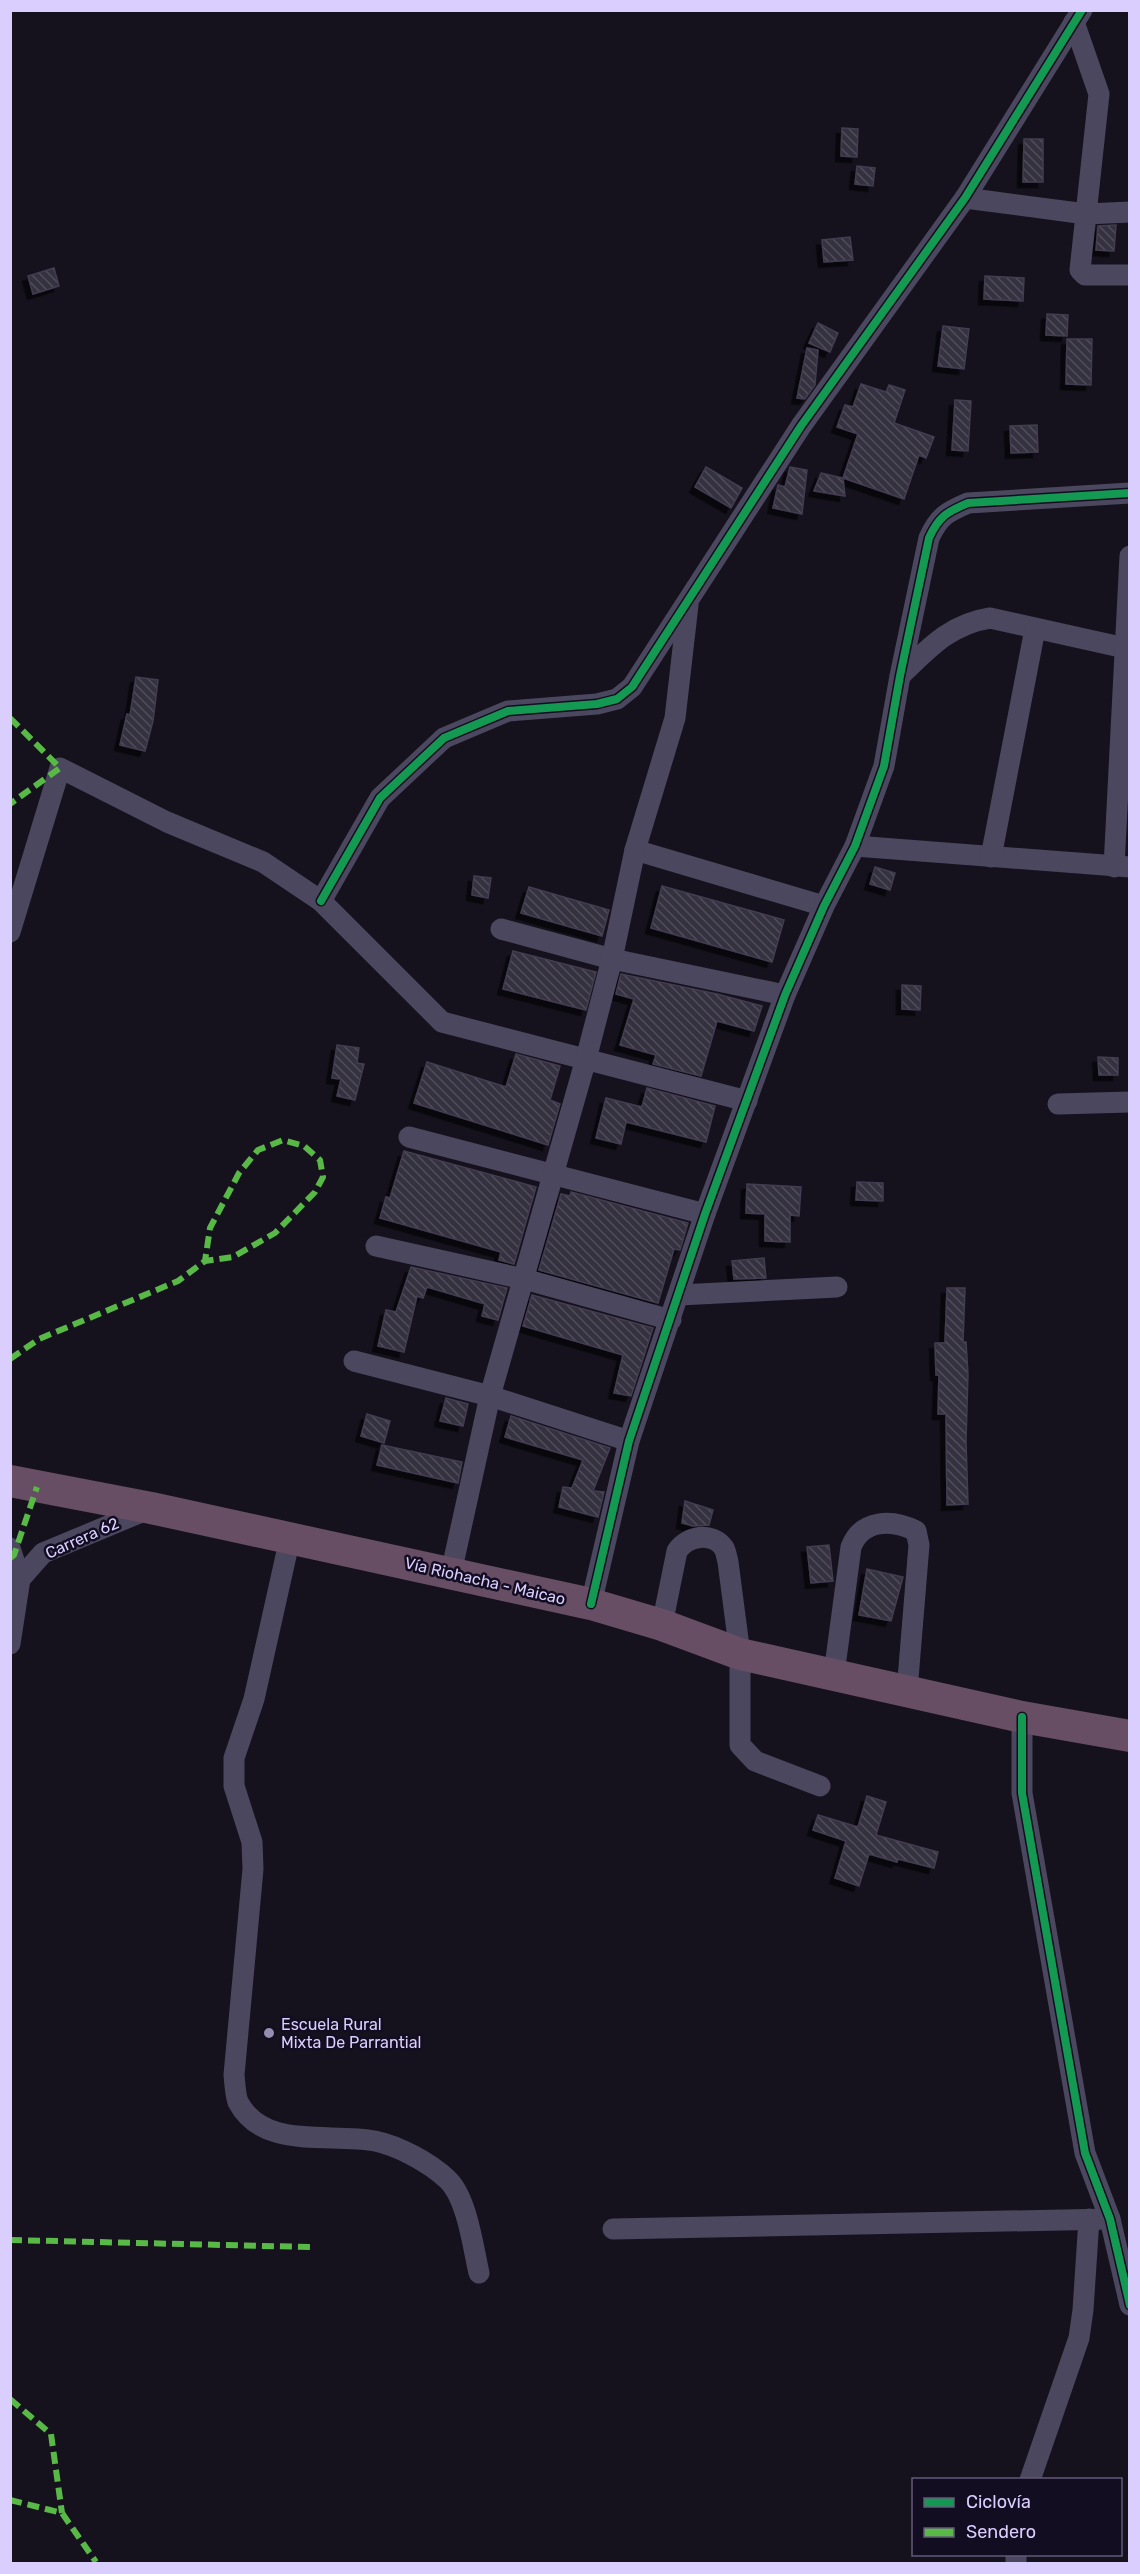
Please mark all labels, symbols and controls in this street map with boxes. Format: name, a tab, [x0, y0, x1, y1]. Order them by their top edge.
street label: Carrera 62	[42, 1513, 122, 1563]
street label: Vía Riohacha - Maicao	[403, 1553, 567, 1609]
place label: Escuela Rural Mixta De Parrantial	[281, 2015, 421, 2052]
marker: Escuela Rural Mixta De Parrantial	[262, 2026, 276, 2040]
legend	[912, 2478, 1122, 2556]
text: Ciclovía	[966, 2491, 1031, 2513]
text: Sendero	[966, 2521, 1036, 2543]

